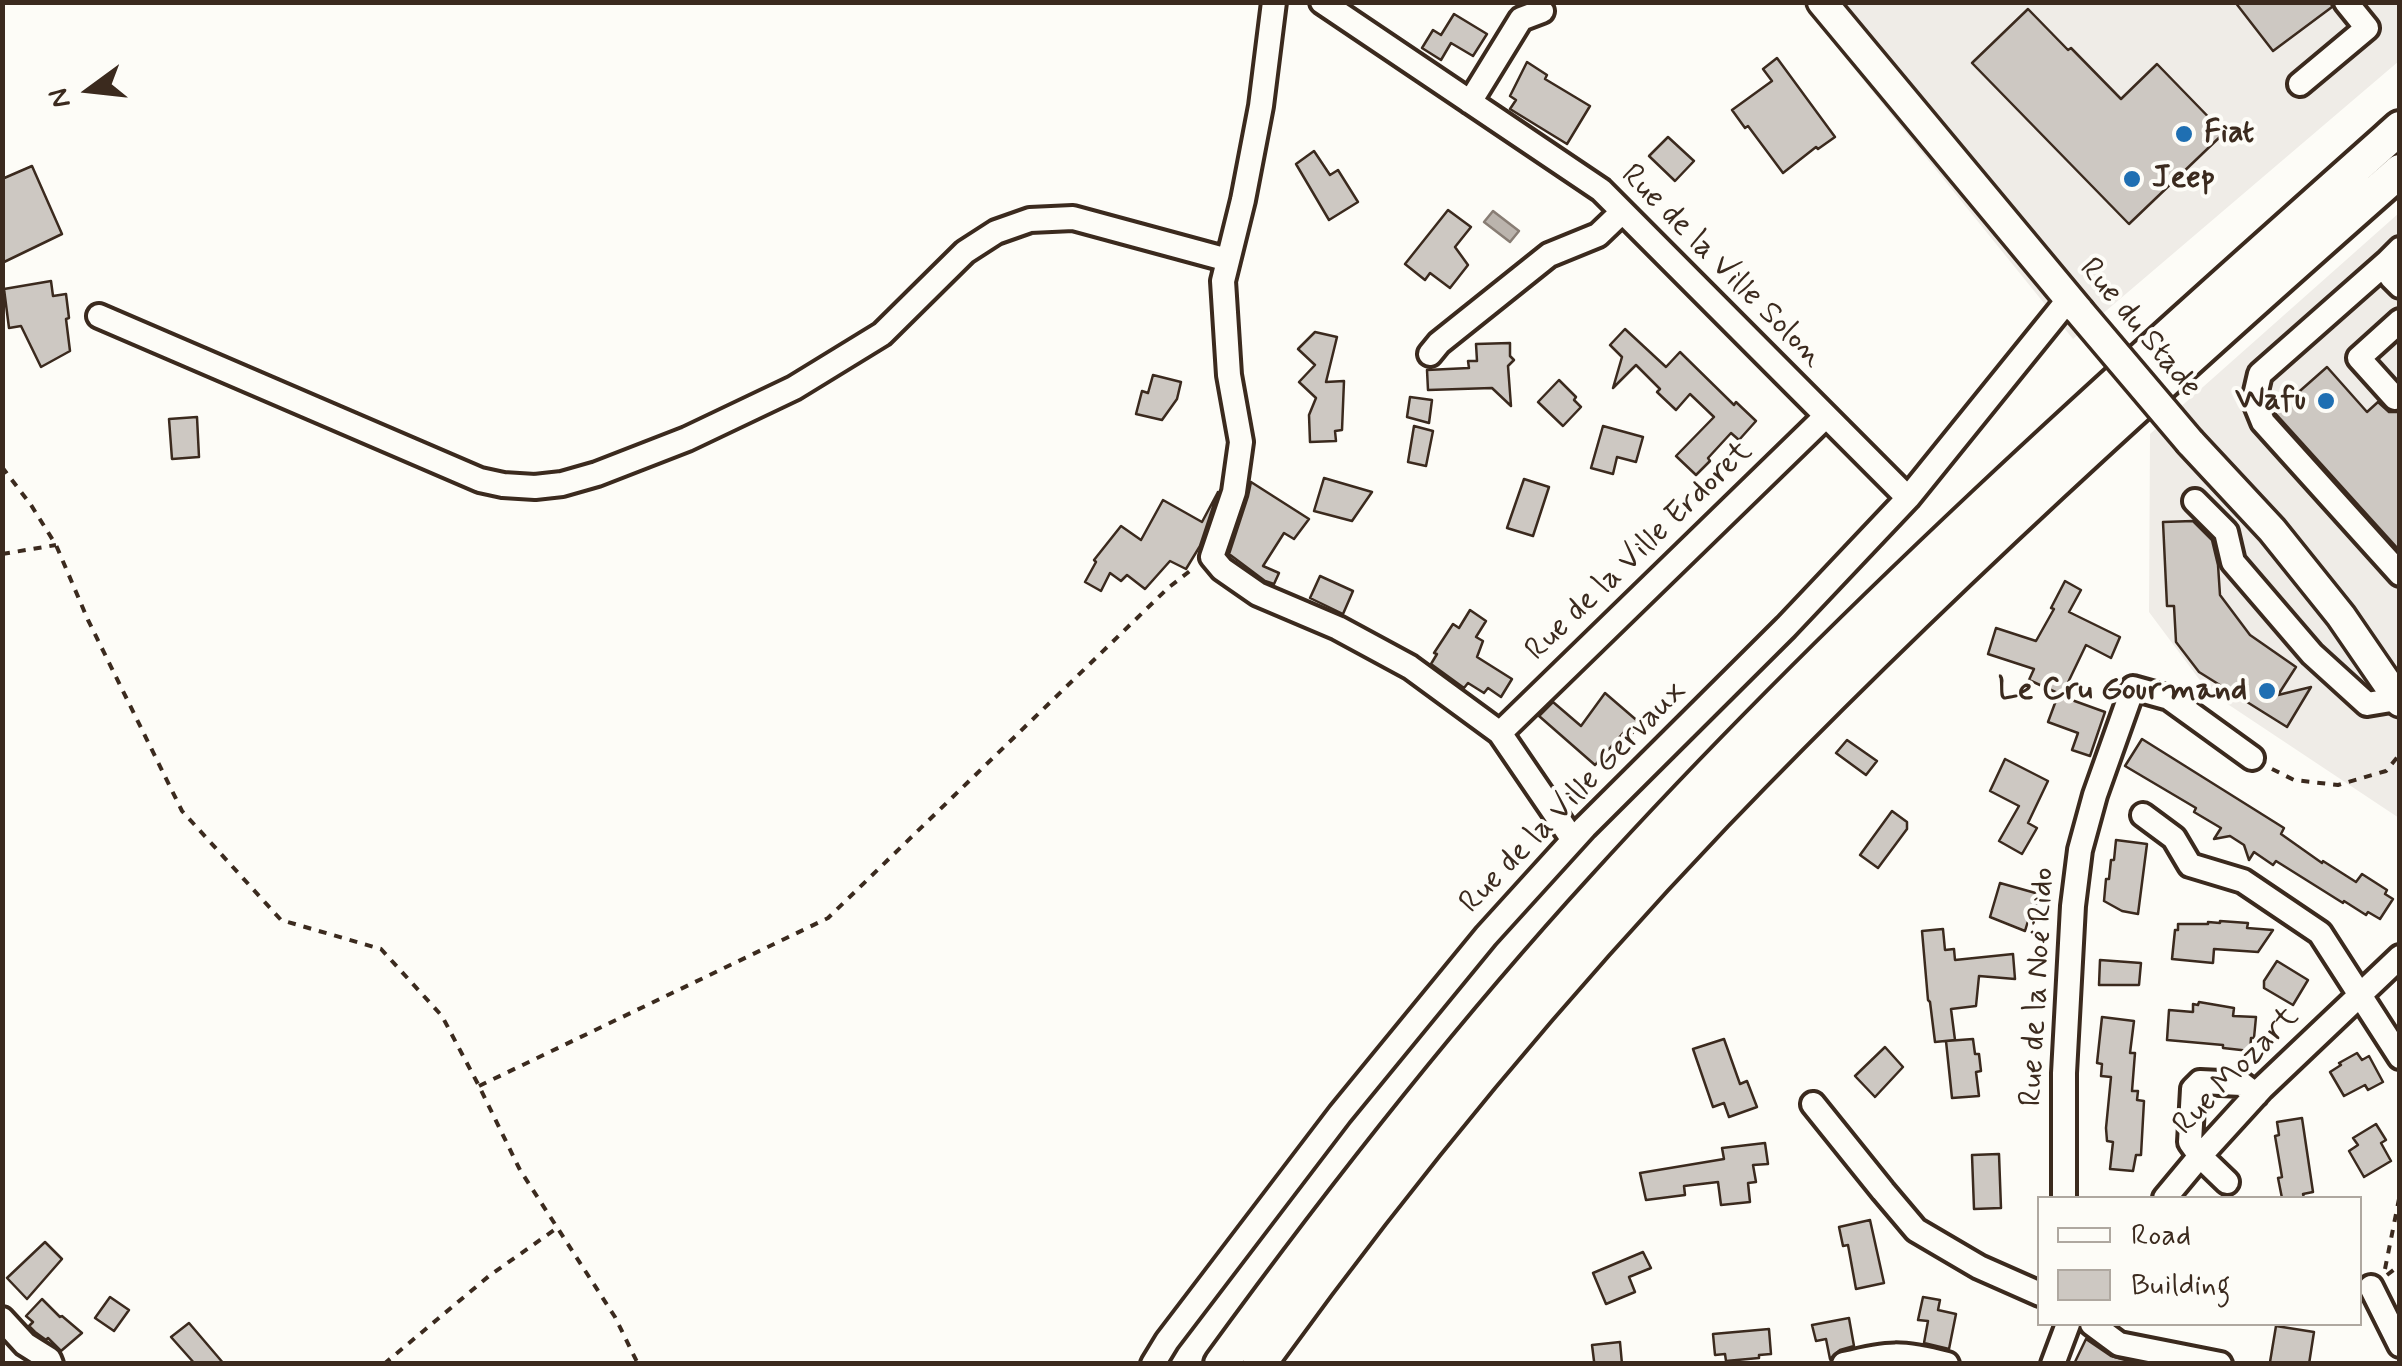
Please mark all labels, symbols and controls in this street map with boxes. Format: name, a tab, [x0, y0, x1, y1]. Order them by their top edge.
north arrow	[40, 40, 140, 140]
text: N	[40, 84, 81, 112]
place label: Fiat	[2204, 115, 2254, 153]
marker: Fiat	[2173, 123, 2195, 145]
street label: Rue de la Ville Solon	[1611, 157, 1831, 377]
place label: Jeep	[2152, 160, 2215, 198]
marker: Jeep	[2121, 168, 2143, 190]
street label: Rue du Stade	[2069, 251, 2209, 407]
place label: Wafu	[2235, 382, 2306, 420]
marker: Wafu	[2315, 390, 2337, 412]
street label: Rue de la Ville Erdoret	[1519, 434, 1761, 670]
place label: Le Cru Gourmand	[1998, 672, 2247, 710]
street label: Rue de la Ville Gervaux	[1453, 673, 1695, 923]
marker: Le Cru Gourmand	[2256, 680, 2278, 702]
street label: Rue de la Noë Rido	[2014, 866, 2064, 1108]
street label: Rue Mozart	[2166, 999, 2308, 1145]
legend	[2037, 1196, 2362, 1326]
text: Road	[2131, 1216, 2191, 1255]
text: Building	[2131, 1266, 2230, 1305]

